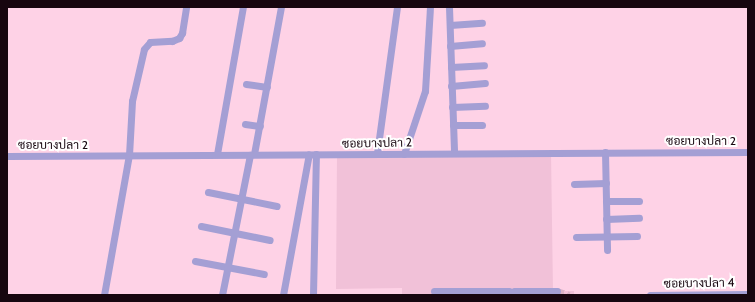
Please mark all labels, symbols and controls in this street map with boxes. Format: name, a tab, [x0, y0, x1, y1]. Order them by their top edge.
street label: ซอยบางปลา 2	[666, 134, 736, 148]
street label: ซอยบางปลา 2	[342, 135, 412, 151]
street label: ซอยบางปลา 2	[18, 138, 88, 152]
street label: ซอยบางปลา 4	[664, 275, 734, 291]

